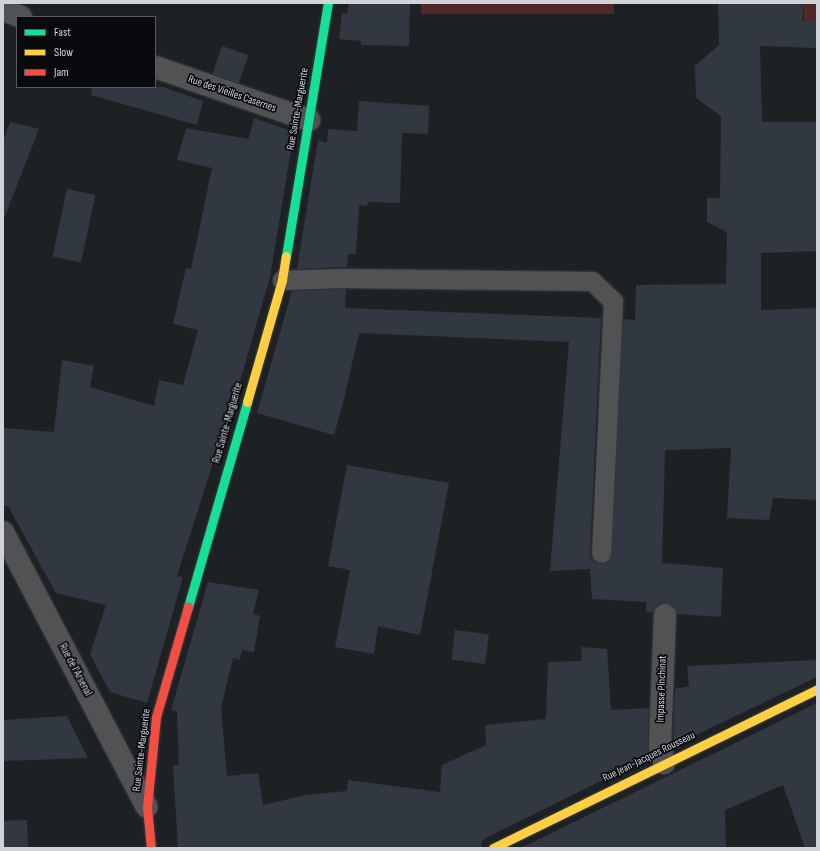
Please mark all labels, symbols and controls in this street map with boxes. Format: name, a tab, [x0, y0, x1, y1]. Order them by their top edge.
legend	[16, 16, 156, 88]
text: Fast	[54, 25, 71, 40]
text: Slow	[54, 45, 73, 60]
text: Jam	[54, 65, 69, 80]
street label: Rue Sainte-Marguerite	[284, 67, 312, 151]
street label: Rue des Vieilles Casernes	[186, 73, 278, 115]
street label: Rue Sainte-Marguerite	[210, 381, 246, 465]
street label: Rue de l'Arsenal	[56, 641, 94, 699]
street label: Impasse Pinchinat	[654, 655, 670, 723]
street label: Rue Sainte-Marguerite	[130, 708, 154, 792]
street label: Rue Jean-Jacques Rousseau	[601, 729, 697, 785]

